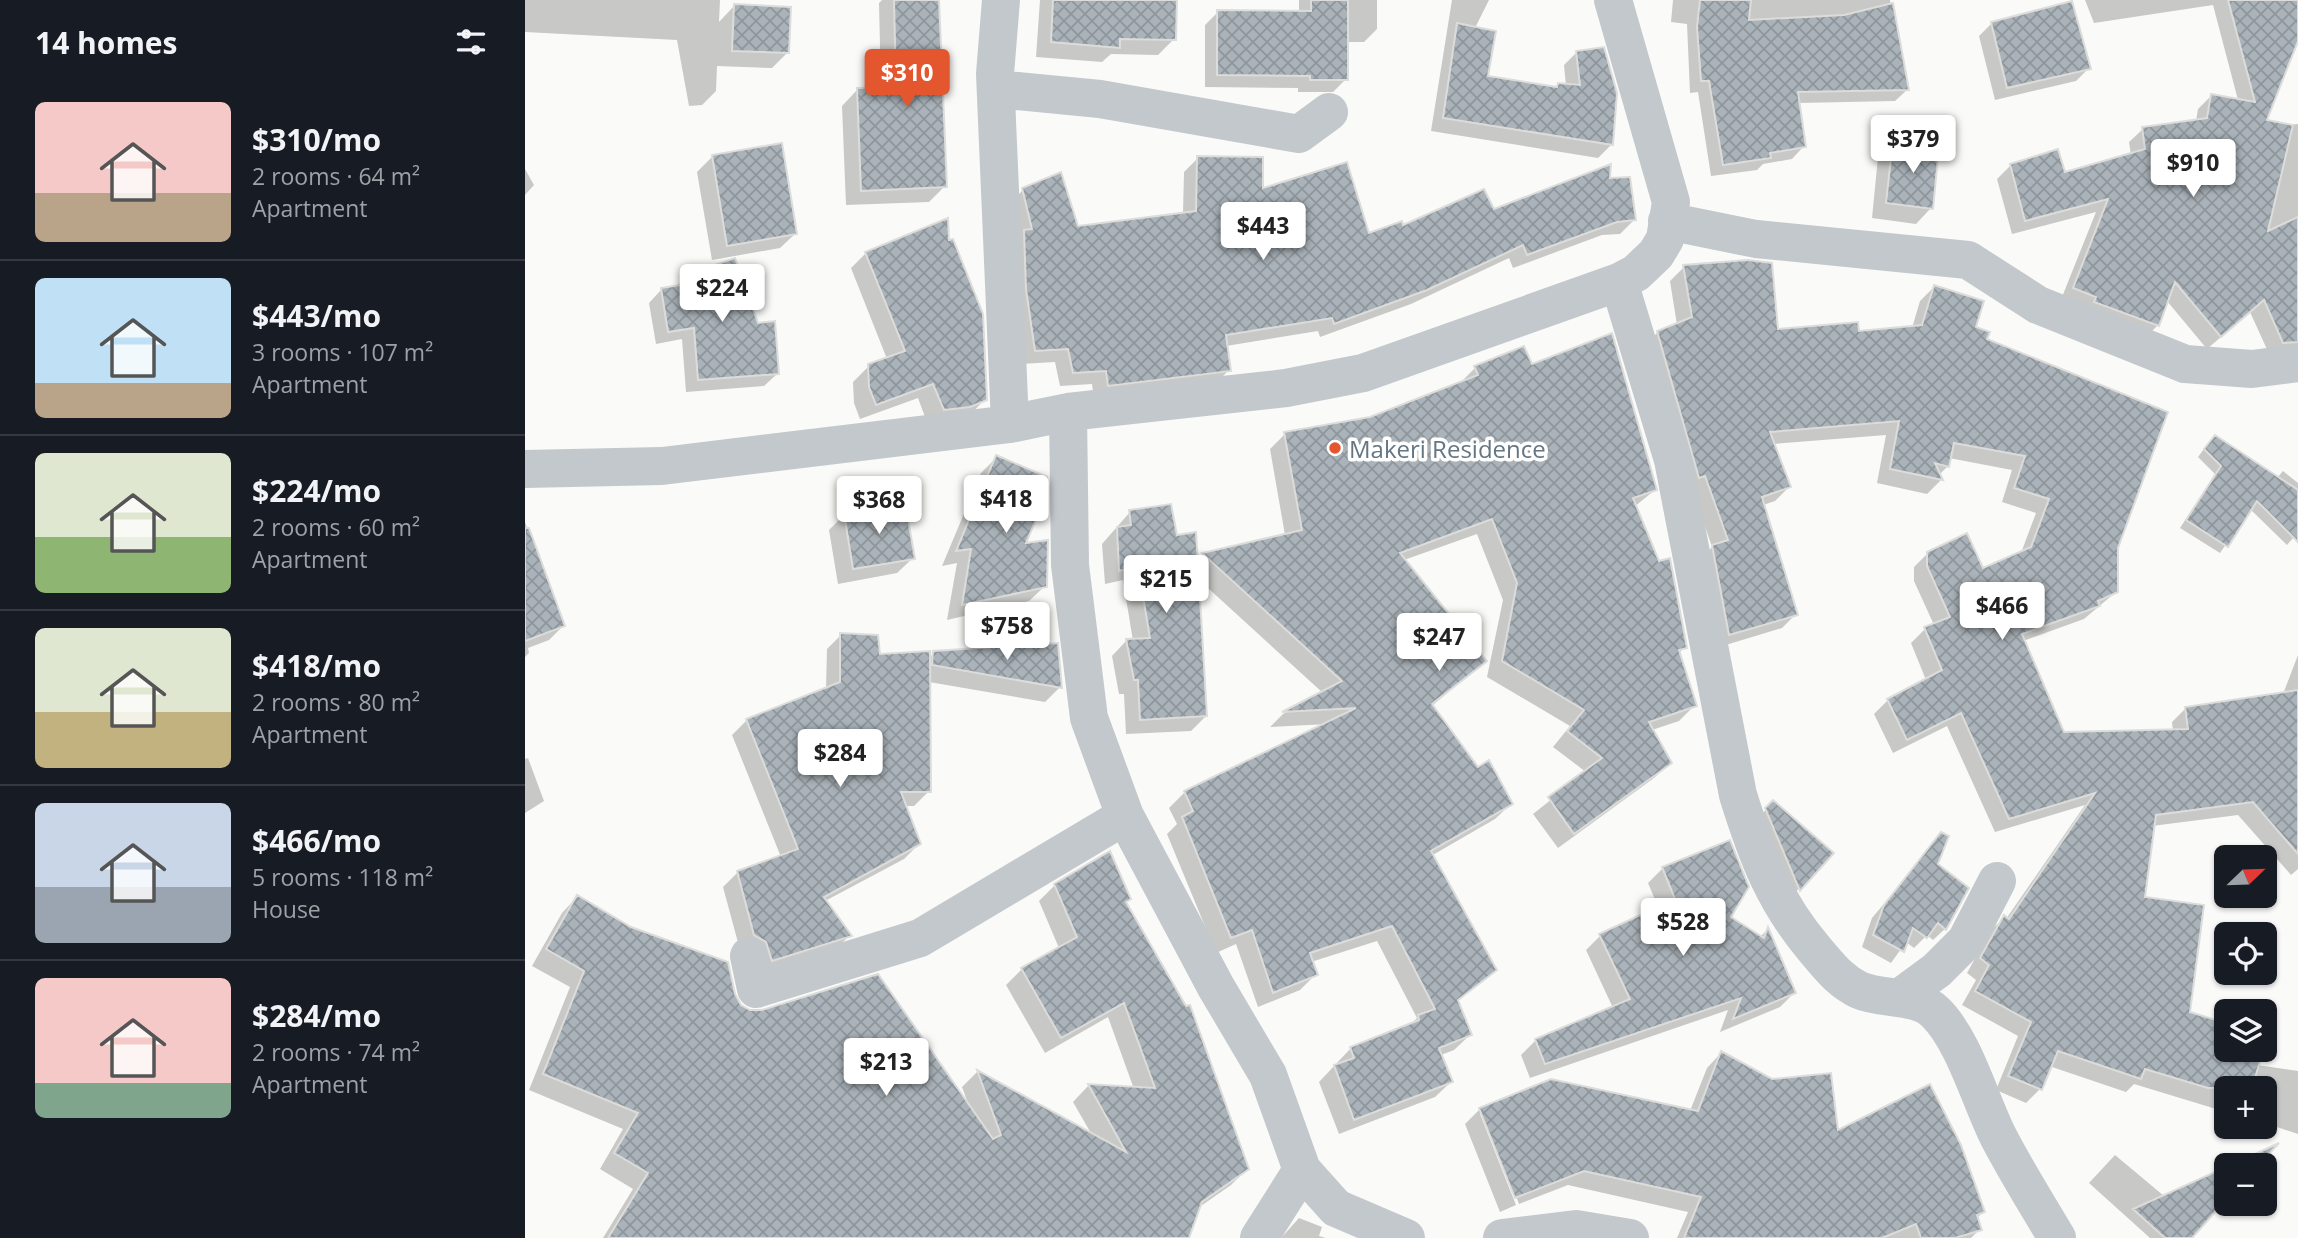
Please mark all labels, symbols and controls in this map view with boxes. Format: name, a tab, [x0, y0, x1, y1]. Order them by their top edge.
text: 14 homes	[35, 22, 178, 63]
icon: filters	[452, 23, 490, 61]
pin: $310	[866, 50, 948, 109]
text: $310	[881, 56, 933, 88]
pin: $379	[1872, 116, 1954, 175]
text: $310/mo	[252, 119, 381, 160]
text: $379	[1887, 122, 1939, 154]
icon: home	[91, 130, 175, 214]
pin: $910	[2152, 140, 2234, 199]
text: $910	[2167, 146, 2219, 178]
text: 2 rooms · 64 m²	[252, 160, 420, 192]
text: Apartment	[252, 192, 368, 224]
pin: $443	[1222, 202, 1304, 262]
text: $443	[1237, 209, 1289, 241]
pin: $224	[681, 264, 763, 324]
text: $224	[696, 271, 748, 303]
text: $443/mo	[252, 295, 381, 336]
icon: home	[91, 306, 175, 390]
text: 3 rooms · 107 m²	[252, 336, 433, 368]
text: Apartment	[252, 368, 368, 400]
place label: Makeri Residence	[1349, 432, 1546, 465]
marker: Makeri Residence	[1327, 440, 1343, 456]
text: $224/mo	[252, 470, 381, 511]
pin: $368	[838, 476, 920, 536]
pin: $418	[965, 476, 1047, 535]
icon: home	[91, 481, 175, 565]
text: $418	[980, 482, 1032, 514]
text: $368	[853, 483, 905, 515]
text: 2 rooms · 60 m²	[252, 511, 420, 543]
text: Apartment	[252, 543, 368, 575]
pin: $215	[1125, 556, 1207, 615]
text: $215	[1140, 562, 1192, 594]
pin: $466	[1961, 582, 2043, 642]
text: $466	[1976, 589, 2028, 621]
pin: $758	[966, 602, 1048, 662]
text: $758	[981, 609, 1033, 641]
pin: $247	[1398, 614, 1480, 673]
text: $247	[1413, 620, 1465, 652]
text: $418/mo	[252, 645, 381, 686]
icon: home	[91, 656, 175, 740]
text: 2 rooms · 80 m²	[252, 686, 420, 718]
text: Apartment	[252, 718, 368, 750]
pin: $284	[799, 730, 881, 789]
text: $284	[814, 736, 866, 768]
text: $466/mo	[252, 820, 381, 861]
icon: home	[91, 831, 175, 915]
north arrow	[2214, 845, 2277, 908]
map controls	[2214, 845, 2277, 1216]
text: 5 rooms · 118 m²	[252, 861, 433, 893]
text: House	[252, 893, 321, 925]
pin: $528	[1642, 898, 1724, 958]
text: $528	[1657, 905, 1709, 937]
button: locate	[2214, 922, 2277, 985]
text: $284/mo	[252, 995, 381, 1036]
button: layers	[2214, 999, 2277, 1062]
icon: home	[91, 1006, 175, 1090]
text: 2 rooms · 74 m²	[252, 1036, 420, 1068]
pin: $213	[845, 1038, 927, 1098]
text: $213	[860, 1045, 912, 1077]
text: Apartment	[252, 1068, 368, 1100]
button: +	[2214, 1076, 2277, 1139]
button: −	[2214, 1153, 2277, 1216]

